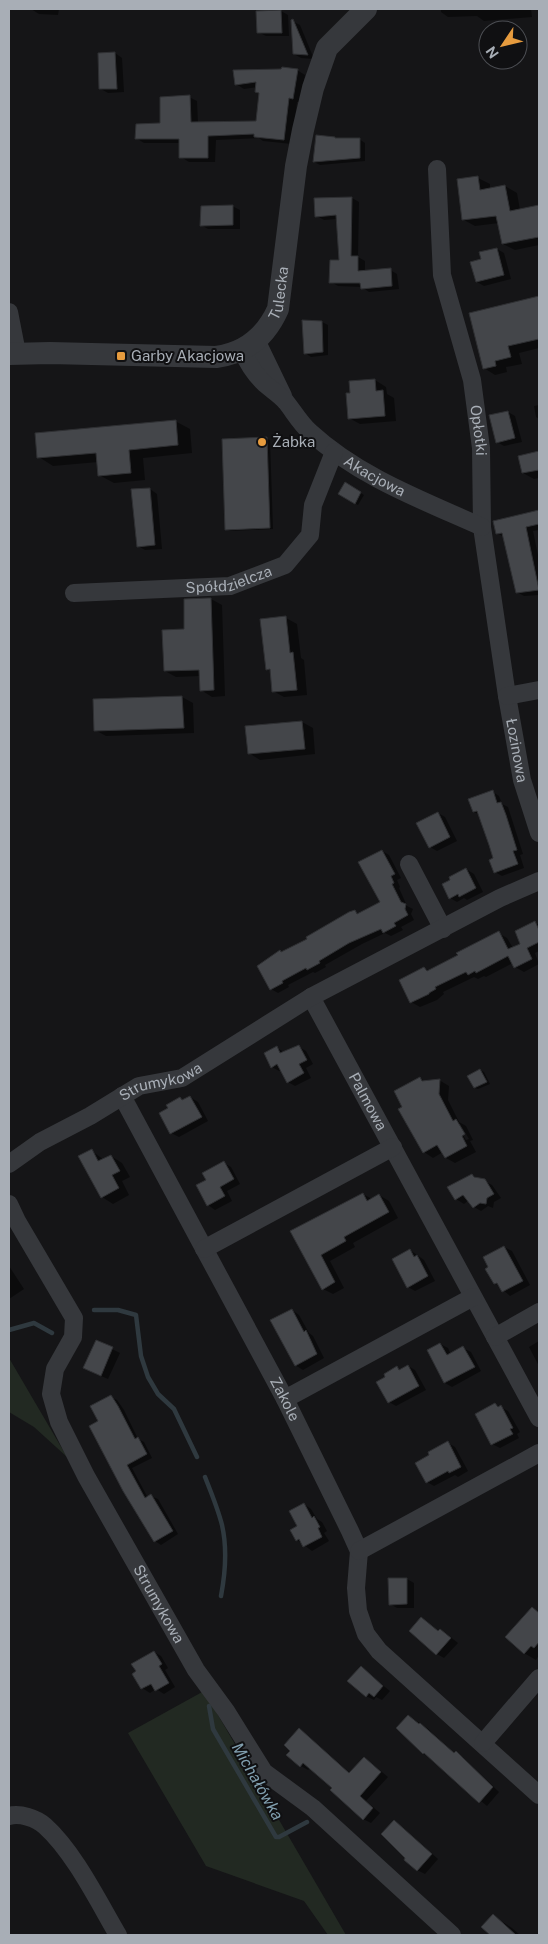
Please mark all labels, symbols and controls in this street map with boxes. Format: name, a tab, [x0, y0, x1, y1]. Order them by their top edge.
north arrow	[478, 20, 528, 70]
text: N	[483, 43, 502, 62]
street label: Tulecka	[265, 265, 291, 323]
place label: Garby Akacjowa	[131, 347, 244, 364]
marker: Garby Akacjowa	[115, 350, 127, 362]
street label: Opłotki	[467, 404, 490, 456]
place label: Żabka	[272, 432, 315, 450]
marker: Żabka	[256, 436, 268, 448]
street label: Akacjowa	[341, 452, 408, 500]
street label: Spółdzielcza	[185, 562, 274, 596]
street label: Łozinowa	[503, 717, 531, 784]
street label: Strumykowa	[116, 1059, 205, 1104]
street label: Palmowa	[346, 1069, 391, 1133]
street label: Zakole	[267, 1374, 303, 1424]
street label: Strumykowa	[130, 1562, 188, 1646]
water label: Michałówka	[228, 1739, 287, 1823]

